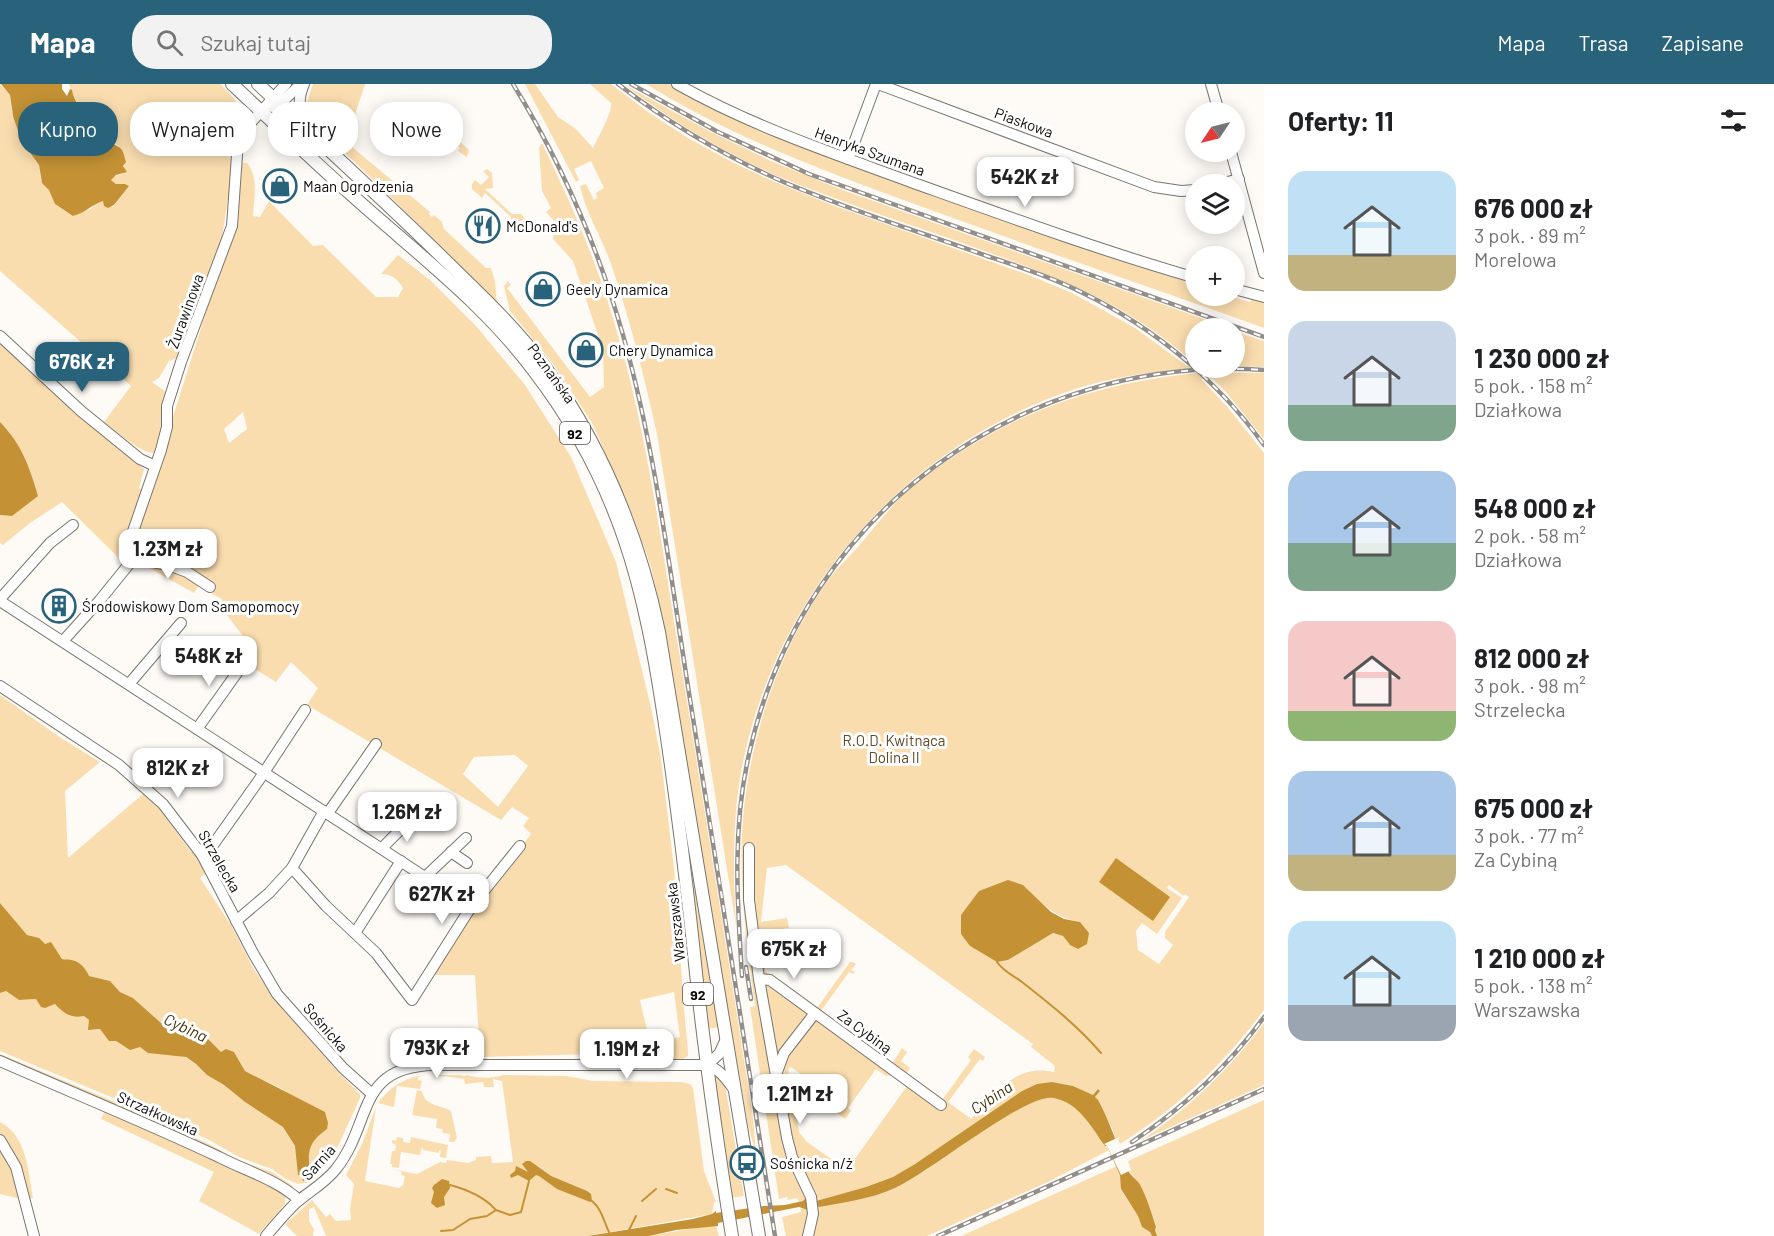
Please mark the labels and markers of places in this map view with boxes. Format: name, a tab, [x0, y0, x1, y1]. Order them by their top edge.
pin: 542K zł	[970, 157, 1080, 208]
shop icon: Maan Ogrodzenia	[262, 168, 298, 204]
place label: Maan Ogrodzenia	[303, 177, 413, 195]
restaurant icon: McDonald's	[465, 208, 501, 244]
place label: McDonald's	[506, 217, 578, 235]
shop icon: Geely Dynamica	[525, 271, 561, 307]
place label: Geely Dynamica	[566, 280, 668, 298]
shop icon: Chery Dynamica	[568, 332, 604, 368]
place label: Chery Dynamica	[609, 341, 713, 359]
pin: 676K zł	[27, 342, 137, 393]
pin: 1.23M zł	[106, 529, 230, 580]
building icon: Środowiskowy Dom Samopomocy	[41, 588, 77, 624]
place label: Środowiskowy Dom Samopomocy	[82, 597, 299, 615]
pin: 548K zł	[154, 636, 264, 687]
pin: 812K zł	[123, 748, 233, 799]
pin: 1.26M zł	[345, 792, 469, 843]
pin: 627K zł	[387, 874, 497, 925]
pin: 675K zł	[739, 929, 849, 980]
pin: 793K zł	[382, 1028, 492, 1079]
pin: 1.19M zł	[565, 1029, 689, 1080]
pin: 1.21M zł	[738, 1074, 862, 1125]
bus stop icon: Sośnicka n/ż	[729, 1145, 765, 1181]
place label: Sośnicka n/ż	[770, 1154, 853, 1172]

